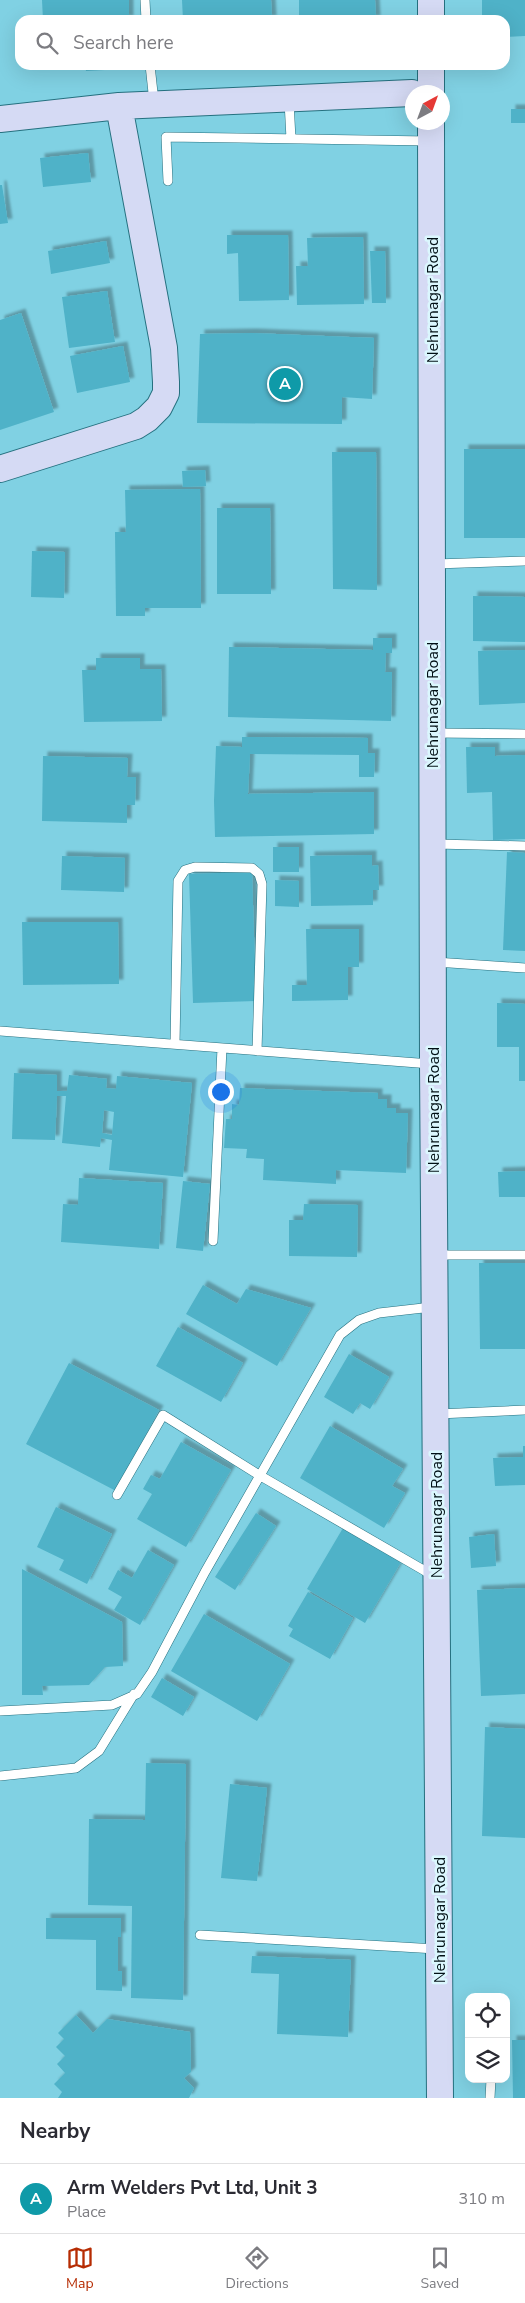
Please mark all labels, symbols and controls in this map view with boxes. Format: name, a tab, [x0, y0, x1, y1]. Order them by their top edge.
search box	[15, 15, 510, 70]
icon: search	[33, 29, 61, 57]
text: Search here	[73, 30, 174, 56]
north arrow	[405, 85, 450, 130]
street label: Nehrunagar Road	[422, 237, 444, 363]
pin: A	[269, 365, 301, 403]
street label: Nehrunagar Road	[422, 642, 444, 768]
street label: Nehrunagar Road	[423, 1047, 445, 1173]
your location	[208, 1079, 234, 1105]
street label: Nehrunagar Road	[426, 1452, 448, 1578]
street label: Nehrunagar Road	[429, 1857, 451, 1983]
map controls	[465, 1993, 510, 2083]
button: locate	[465, 1993, 510, 2038]
button: layers	[465, 2038, 510, 2083]
text: Nearby	[20, 2117, 90, 2145]
text: Arm Welders Pvt Ltd, Unit 3	[67, 2175, 318, 2201]
text: A	[30, 2188, 42, 2210]
text: 310 m	[458, 2188, 505, 2210]
text: Place	[67, 2201, 106, 2223]
tab: Map	[66, 2244, 94, 2293]
tab: Directions	[226, 2244, 289, 2293]
tab: Saved	[420, 2244, 459, 2293]

